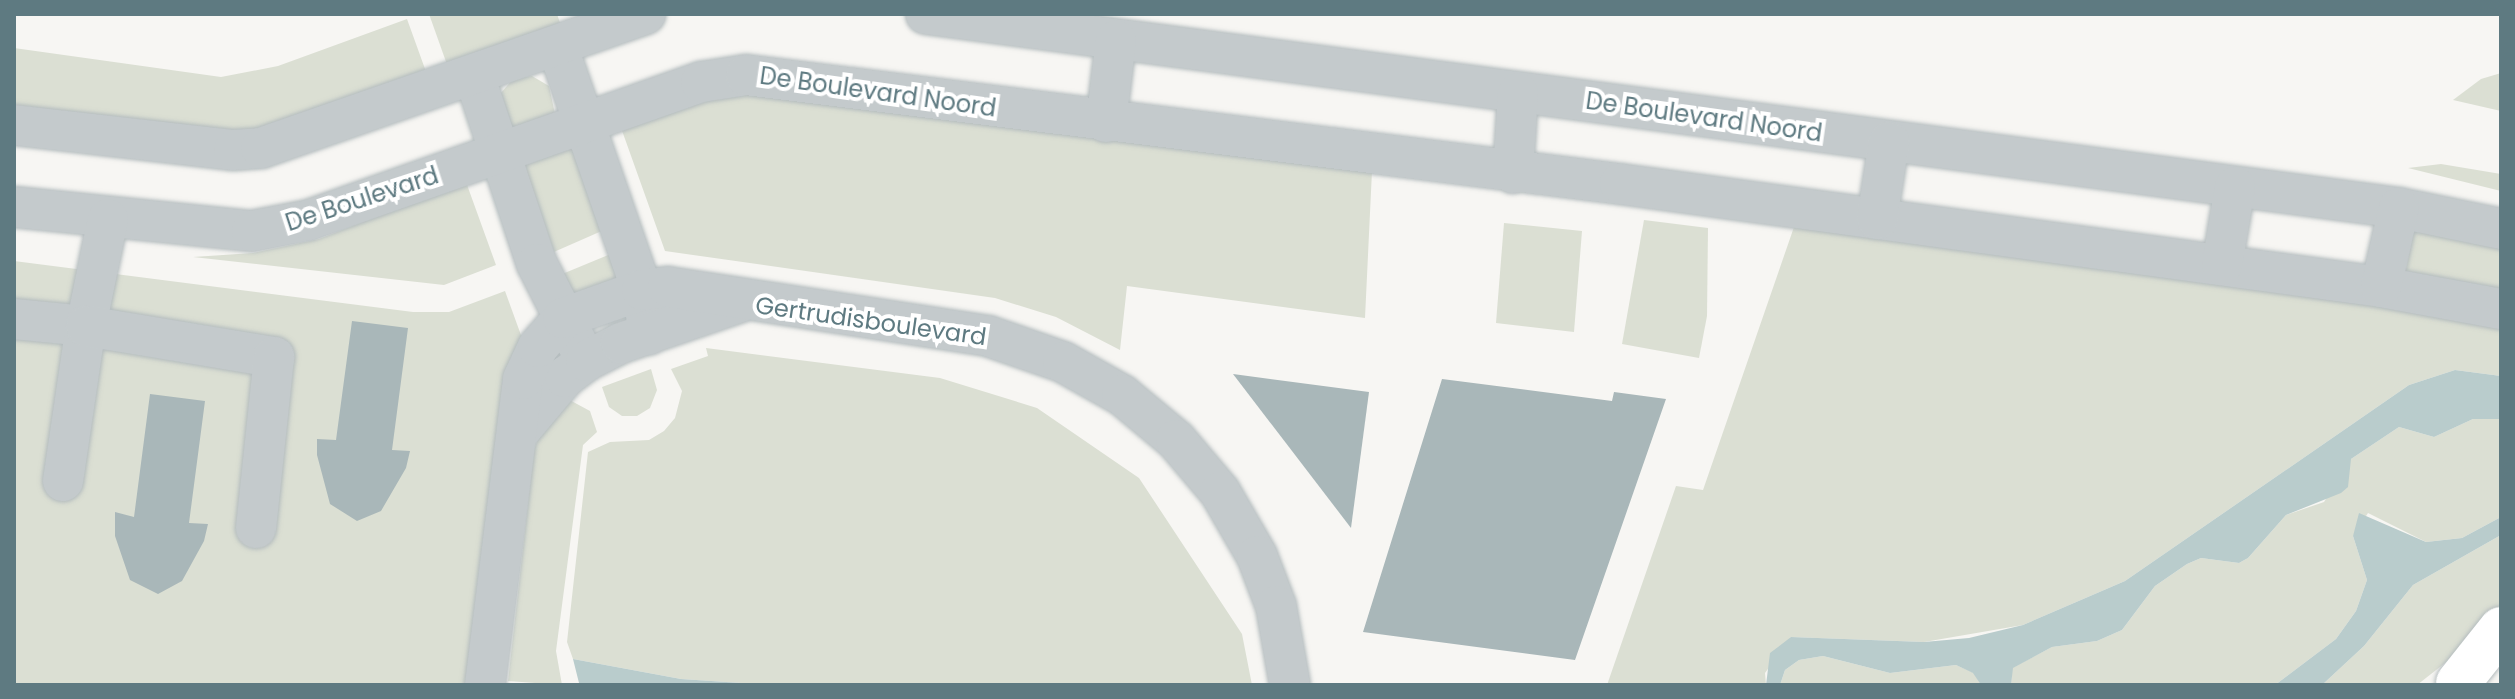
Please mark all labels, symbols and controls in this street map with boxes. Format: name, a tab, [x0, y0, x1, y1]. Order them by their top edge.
street label: De Boulevard Noord	[758, 61, 998, 123]
street label: De Boulevard Noord	[1584, 86, 1824, 148]
street label: De Boulevard	[282, 161, 442, 237]
street label: Gertrudisboulevard	[754, 291, 988, 351]

